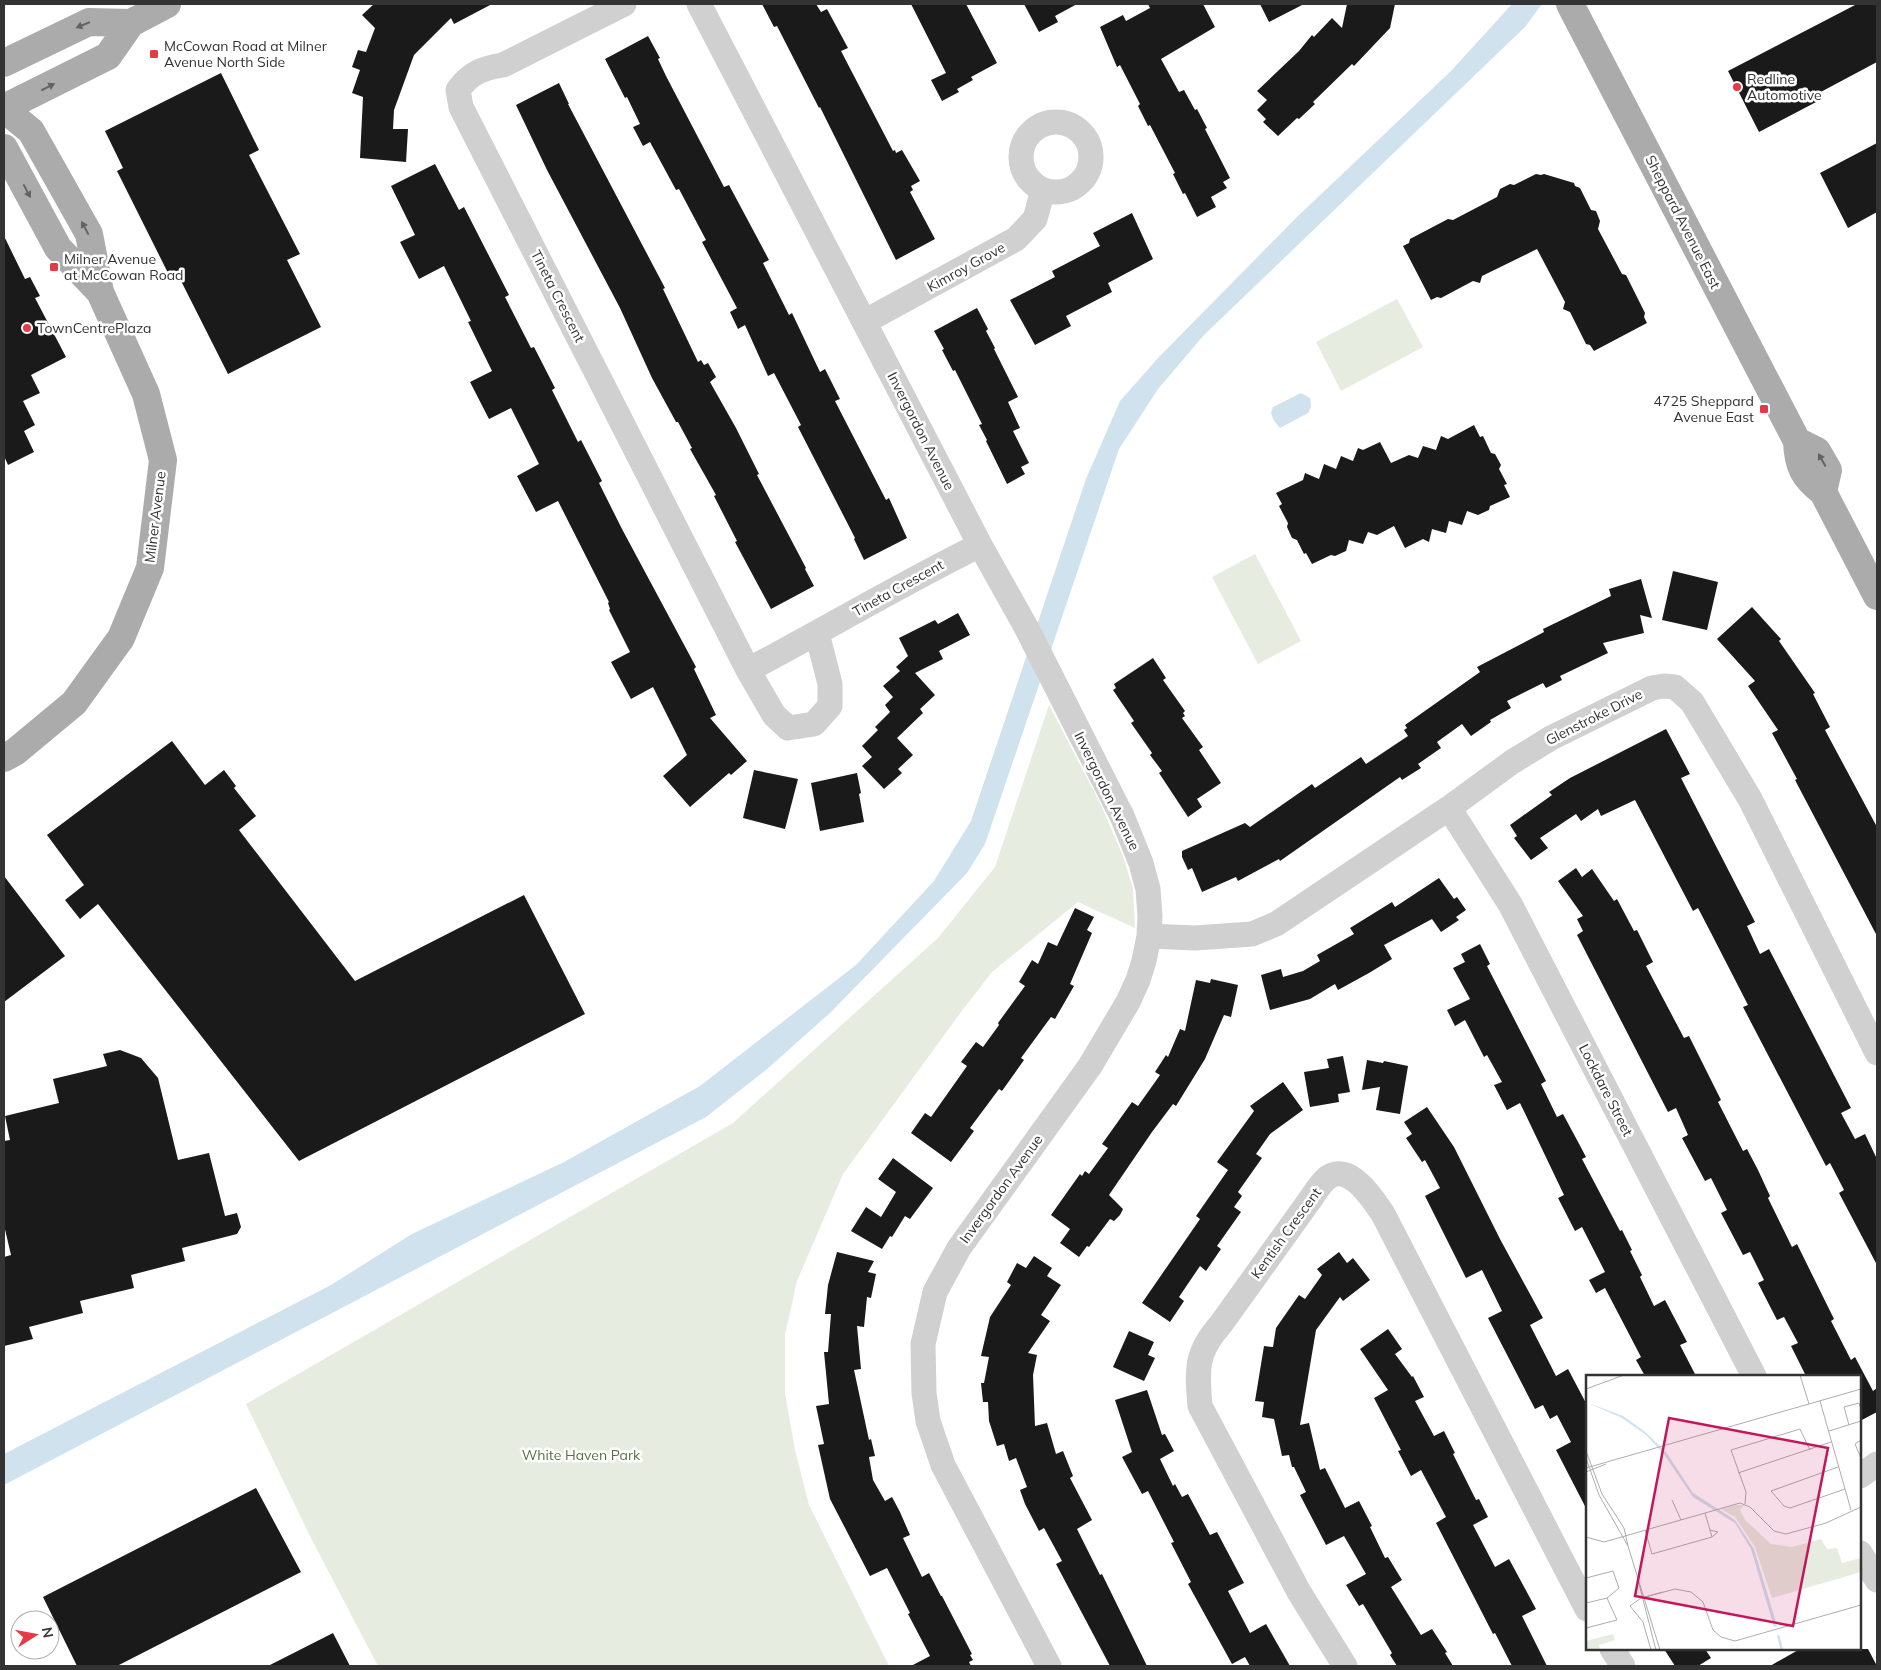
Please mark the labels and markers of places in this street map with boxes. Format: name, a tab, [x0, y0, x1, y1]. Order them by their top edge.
place label: McCowan Road at Milner Avenue North Side	[164, 37, 328, 71]
marker: McCowan Road at Milner Avenue North Side	[148, 48, 160, 60]
place label: Redline Automotive	[1747, 70, 1822, 104]
marker: Redline Automotive	[1731, 81, 1743, 93]
place label: Milner Avenue at McCowan Road	[64, 250, 183, 284]
marker: Milner Avenue at McCowan Road	[48, 261, 60, 273]
place label: TownCentrePlaza	[37, 319, 152, 337]
marker: TownCentrePlaza	[21, 322, 33, 334]
place label: 4725 Sheppard Avenue East	[1654, 392, 1754, 426]
marker: 4725 Sheppard Avenue East	[1758, 403, 1770, 415]

